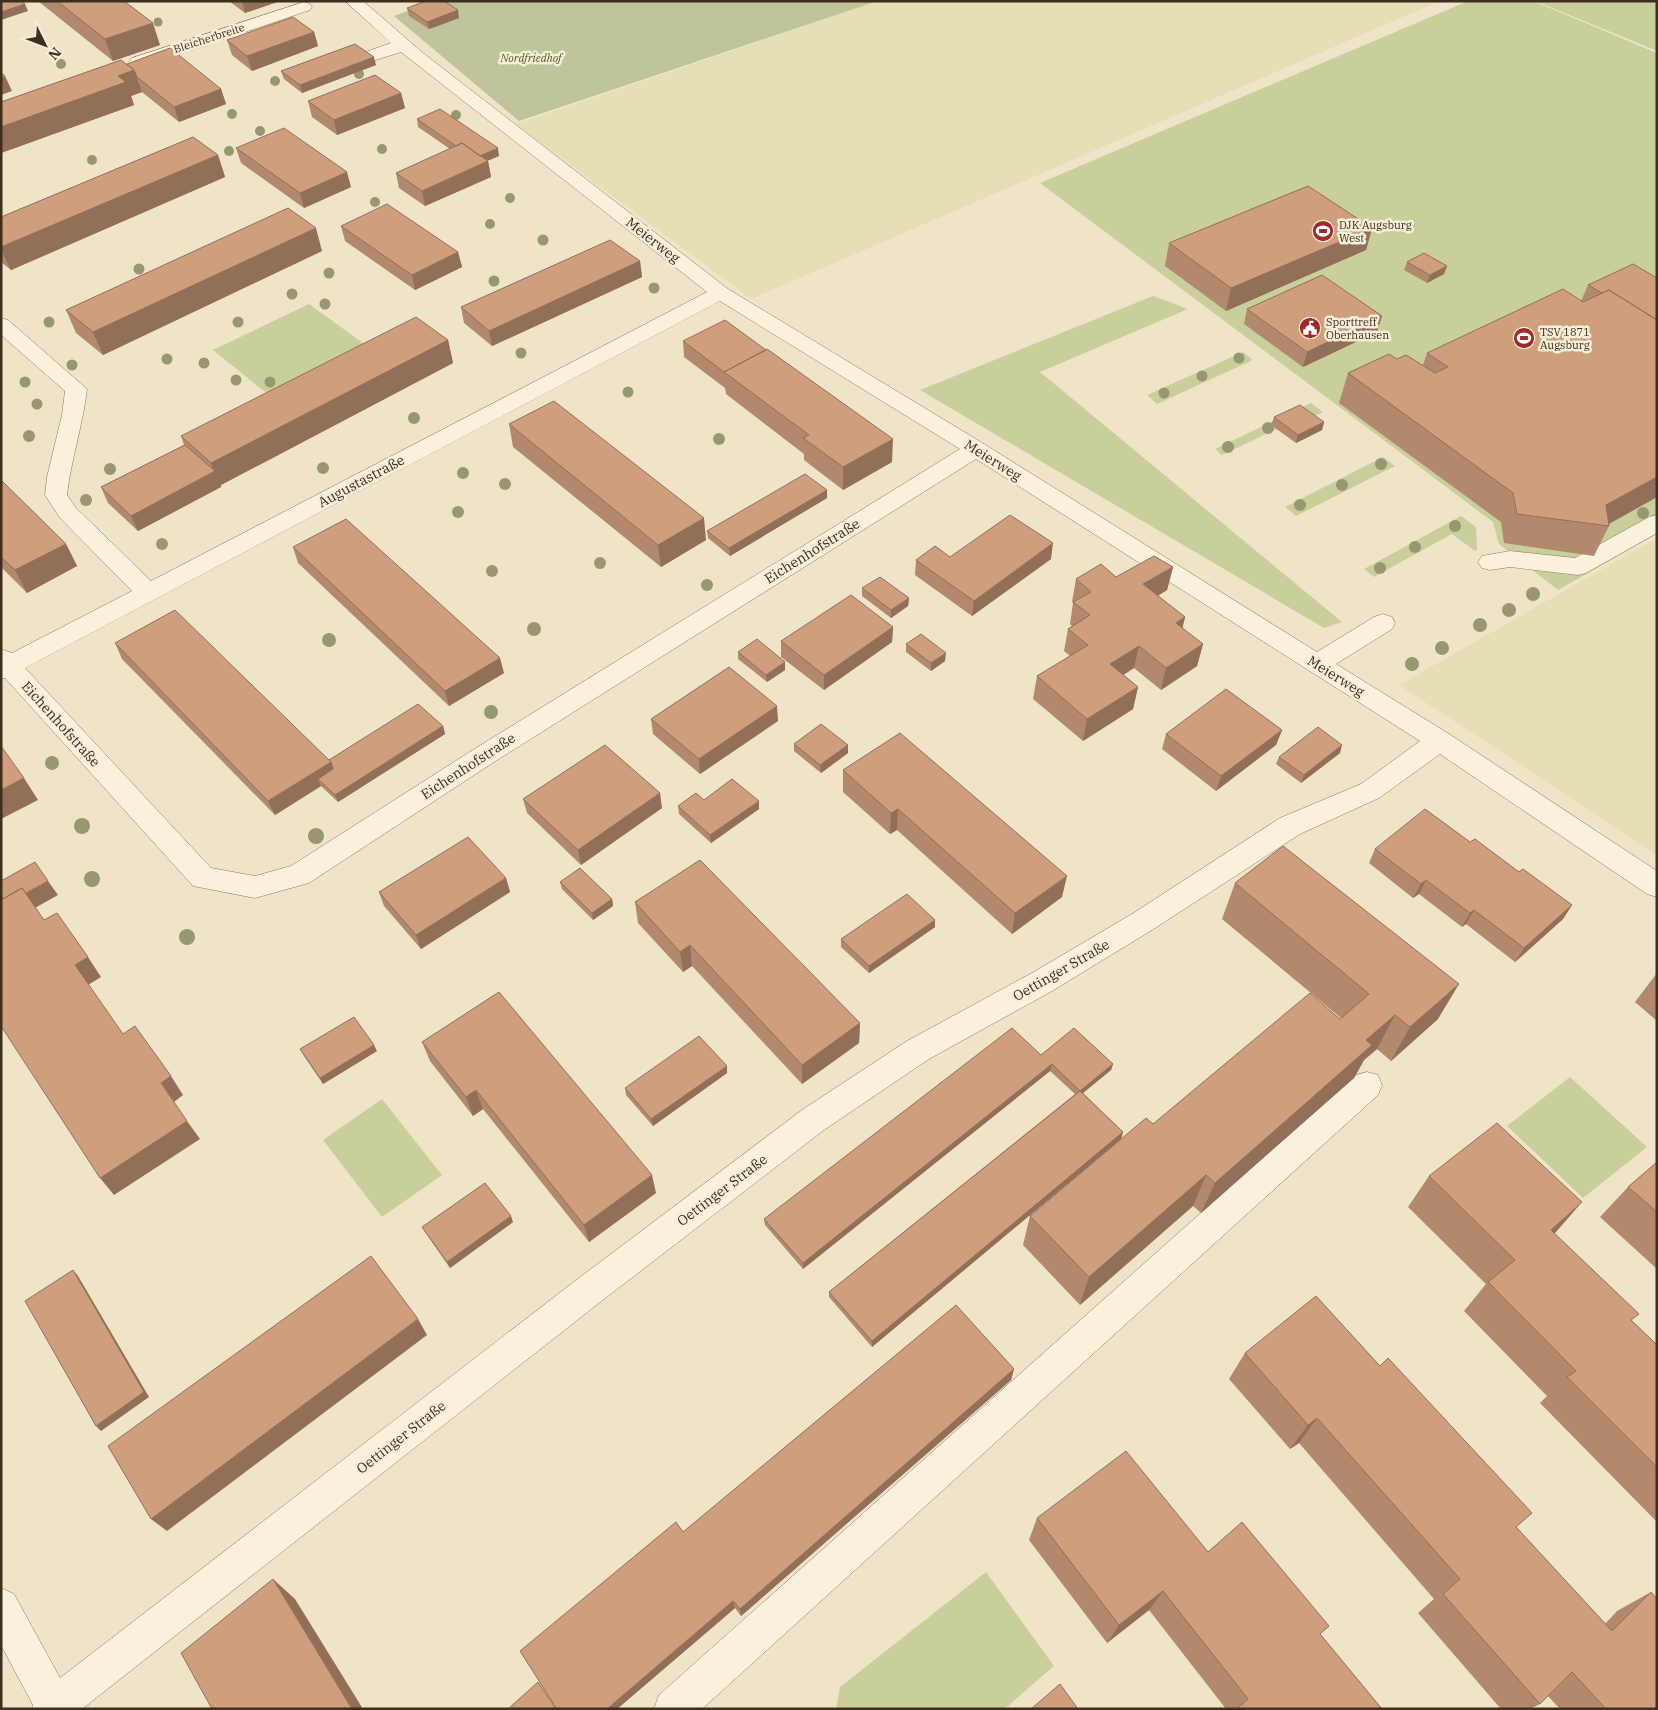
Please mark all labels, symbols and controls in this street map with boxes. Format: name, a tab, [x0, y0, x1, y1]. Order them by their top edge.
north arrow	[20, 20, 70, 70]
street label: Bleicherbreite	[172, 20, 246, 56]
text: N	[44, 44, 65, 64]
park label: Nordfriedhof	[500, 51, 564, 65]
street label: Meierweg	[622, 213, 684, 267]
place label: DJK Augsburg West	[1339, 218, 1412, 245]
sports icon: DJK Augsburg West	[1311, 219, 1335, 243]
place label: Sporttreff Oberhausen	[1326, 315, 1389, 342]
public building icon: Sporttreff Oberhausen	[1298, 316, 1322, 340]
place label: TSV 1871 Augsburg	[1540, 325, 1590, 352]
sports icon: TSV 1871 Augsburg	[1512, 326, 1536, 350]
street label: Meierweg	[961, 435, 1025, 485]
street label: Augustastraße	[315, 451, 407, 511]
street label: Eichenhofstraße	[761, 514, 863, 588]
street label: Meierweg	[1304, 651, 1368, 701]
street label: Eichenhofstraße	[18, 677, 104, 771]
street label: Eichenhofstraße	[417, 729, 519, 803]
street label: Oettinger Straße	[1009, 935, 1113, 1005]
street label: Oettinger Straße	[673, 1150, 771, 1230]
street label: Oettinger Straße	[353, 1396, 449, 1478]

